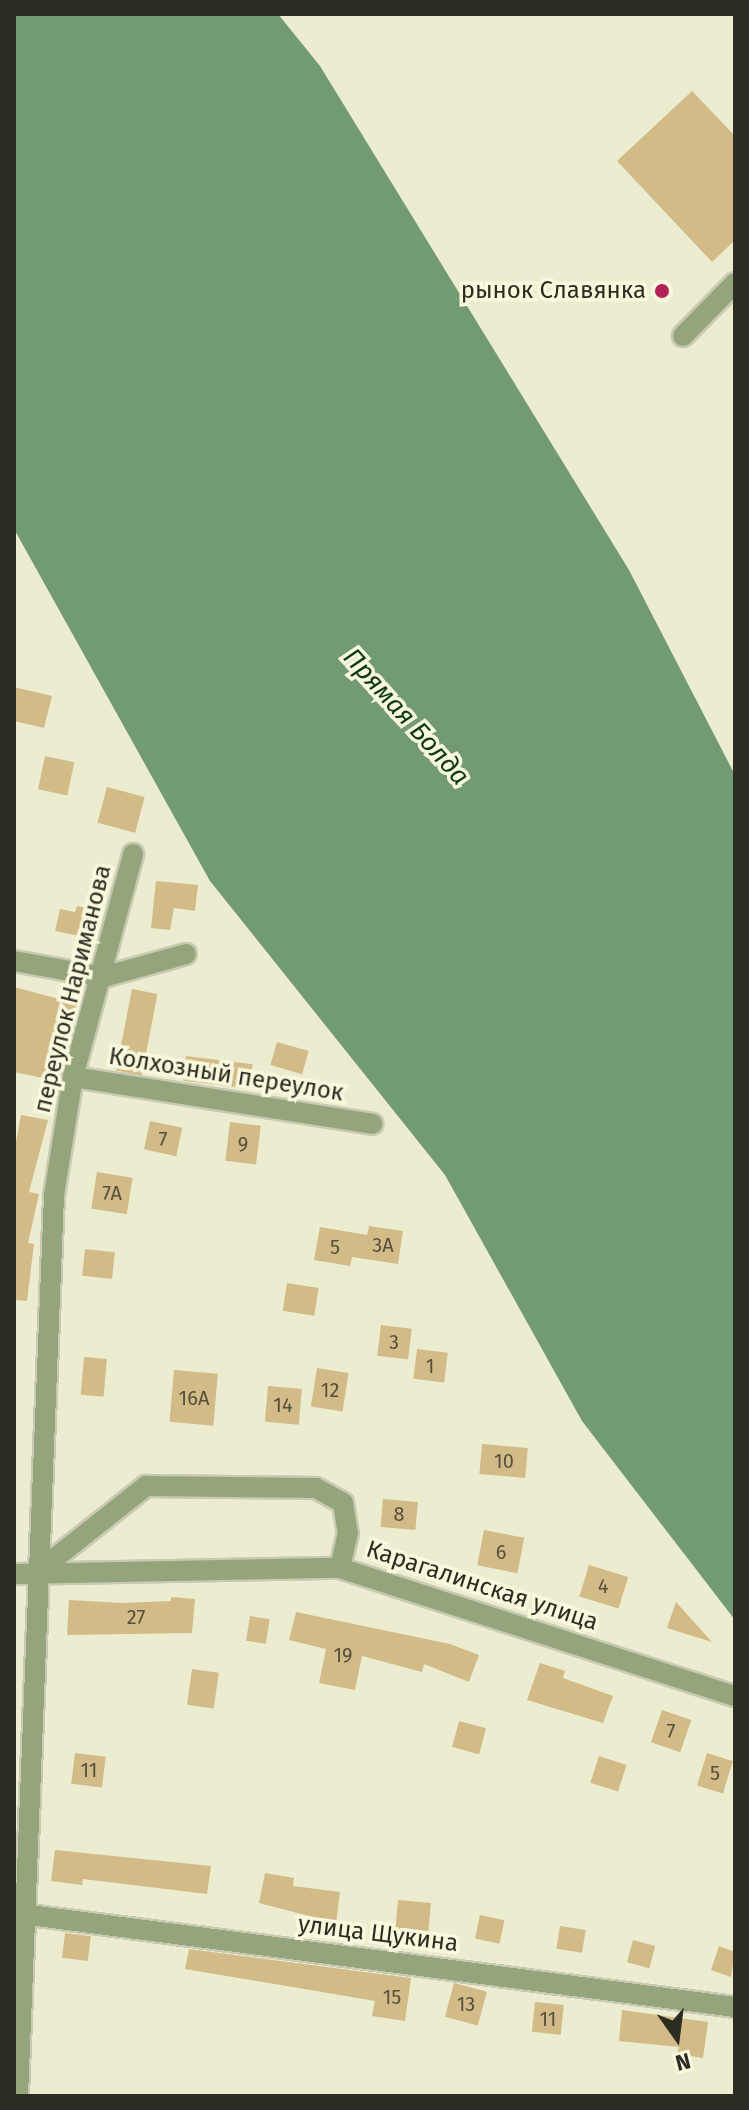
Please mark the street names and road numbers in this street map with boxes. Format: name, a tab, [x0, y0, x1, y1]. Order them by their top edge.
street label: переулок Нариманова	[28, 862, 118, 1116]
street label: Колхозный переулок	[107, 1042, 345, 1108]
street label: Карагалинская улица	[362, 1535, 602, 1637]
street label: улица Щукина	[296, 1910, 460, 1958]

